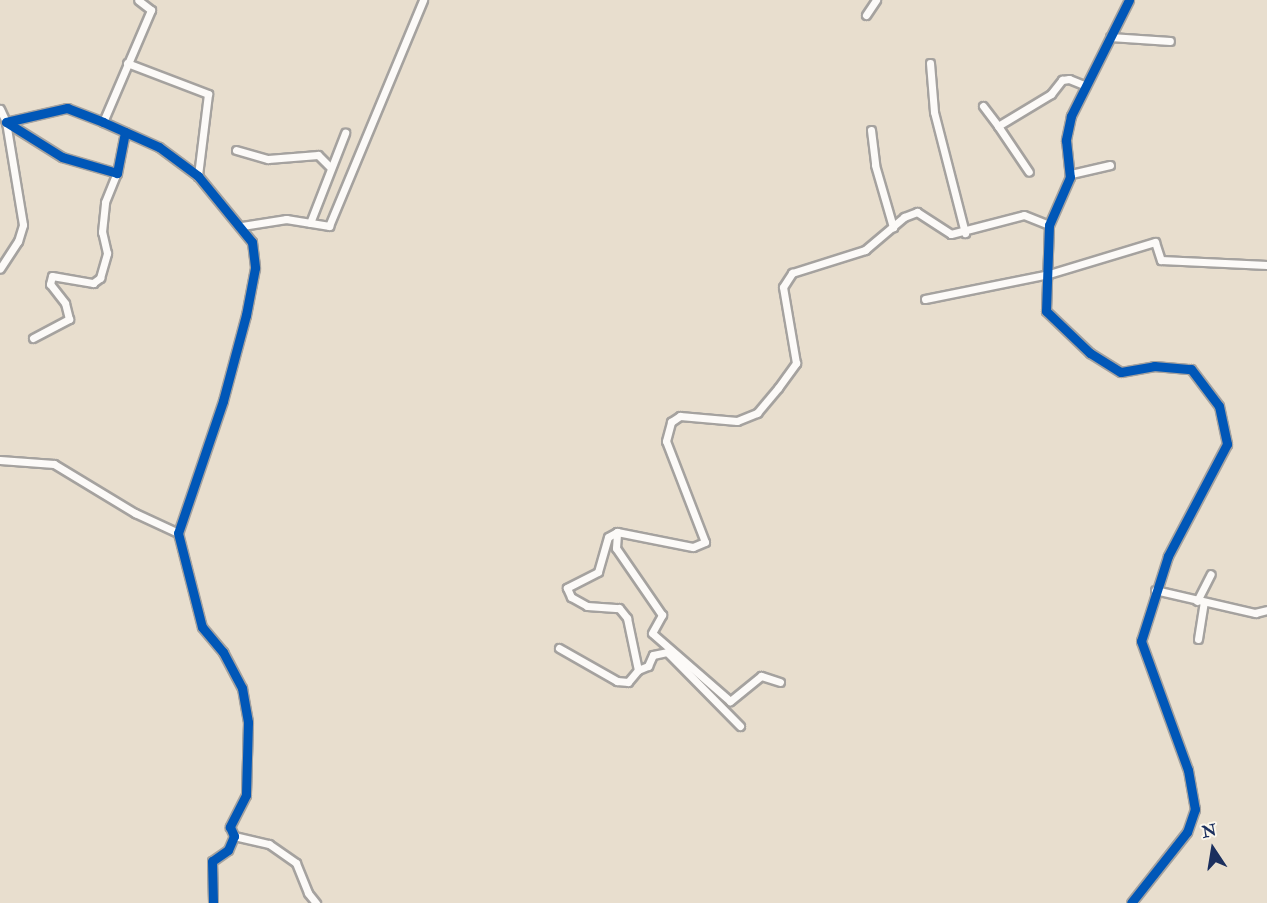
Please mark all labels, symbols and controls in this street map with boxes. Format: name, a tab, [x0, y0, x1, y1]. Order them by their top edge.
north arrow	[1183, 819, 1243, 879]
text: N	[1200, 820, 1218, 843]

